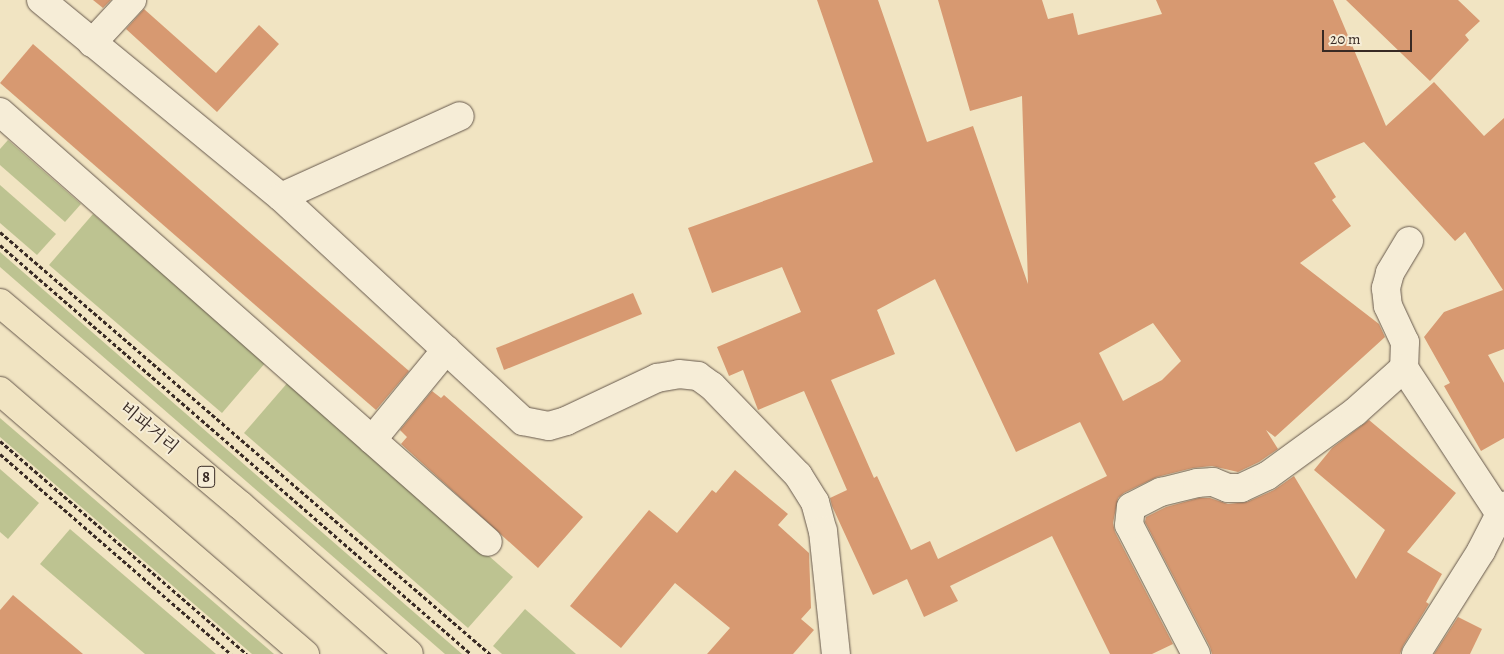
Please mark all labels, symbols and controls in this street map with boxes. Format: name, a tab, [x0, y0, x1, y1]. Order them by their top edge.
scale bar	[1324, 20, 1414, 52]
text: 20 m	[1330, 29, 1361, 49]
street label: 비파거리	[115, 397, 183, 459]
road number: 8	[196, 464, 216, 491]

